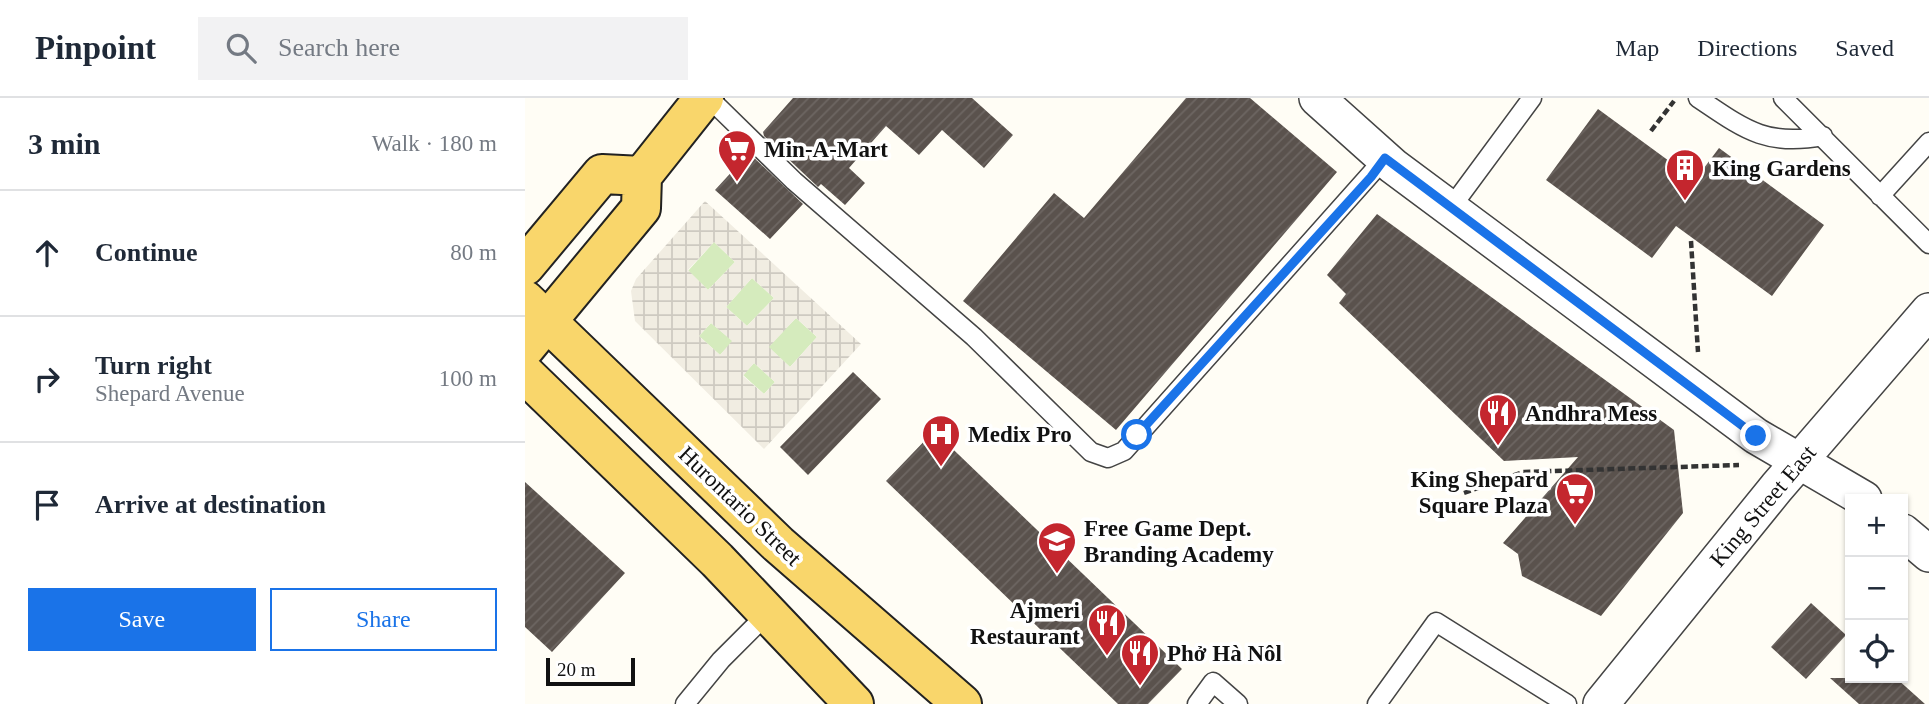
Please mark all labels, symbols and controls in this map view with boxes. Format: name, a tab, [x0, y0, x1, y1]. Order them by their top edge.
search box	[198, 17, 688, 80]
icon: search	[222, 29, 260, 67]
text: Pinpoint	[35, 30, 156, 66]
text: Search here	[278, 33, 400, 62]
text: Map	[1615, 35, 1659, 61]
text: Directions	[1697, 35, 1797, 61]
text: Saved	[1835, 35, 1894, 61]
text: 3 min	[28, 127, 101, 160]
supermarket icon: Min-A-Mart	[716, 128, 758, 183]
text: Walk · 180 m	[372, 131, 497, 156]
place label: Min-A-Mart	[764, 137, 888, 162]
building icon: King Gardens	[1664, 147, 1706, 202]
place label: King Gardens	[1712, 156, 1851, 181]
icon: ahead	[28, 234, 66, 272]
text: Continue	[95, 238, 198, 267]
text: 80 m	[450, 240, 497, 265]
text: Turn right	[95, 351, 212, 380]
icon: right	[28, 360, 66, 398]
text: 100 m	[439, 366, 497, 391]
text: Shepard Avenue	[95, 381, 245, 406]
restaurant icon: Andhra Mess	[1477, 392, 1519, 447]
place label: Andhra Mess	[1525, 401, 1657, 426]
hospital icon: Medix Pro	[920, 413, 962, 468]
route start	[1121, 419, 1152, 450]
route end	[1740, 420, 1771, 451]
place label: Medix Pro	[968, 422, 1072, 447]
street label: King Street East	[1705, 440, 1821, 572]
street label: Hurontario Street	[674, 441, 807, 571]
place label: King Shepard Square Plaza	[1411, 467, 1548, 518]
supermarket icon: King Shepard Square Plaza	[1554, 471, 1596, 526]
icon: arrive	[28, 486, 66, 524]
text: Arrive at destination	[95, 490, 326, 519]
map controls	[1845, 494, 1908, 683]
button: +	[1845, 494, 1908, 557]
place label: Free Game Dept. Branding Academy	[1084, 516, 1274, 567]
school or university icon: Free Game Dept. Branding Academy	[1036, 520, 1078, 575]
button: −	[1845, 557, 1908, 620]
button: Save	[28, 588, 256, 651]
button: Share	[270, 588, 497, 651]
place label: Ajmeri Restaurant	[970, 598, 1081, 649]
restaurant icon: Ajmeri Restaurant	[1086, 602, 1128, 657]
button: locate	[1845, 620, 1908, 683]
restaurant icon: Phở Hà Nôl	[1119, 632, 1161, 687]
place label: Phở Hà Nôl	[1167, 641, 1282, 666]
scale bar	[546, 655, 635, 687]
text: 20 m	[557, 659, 596, 680]

